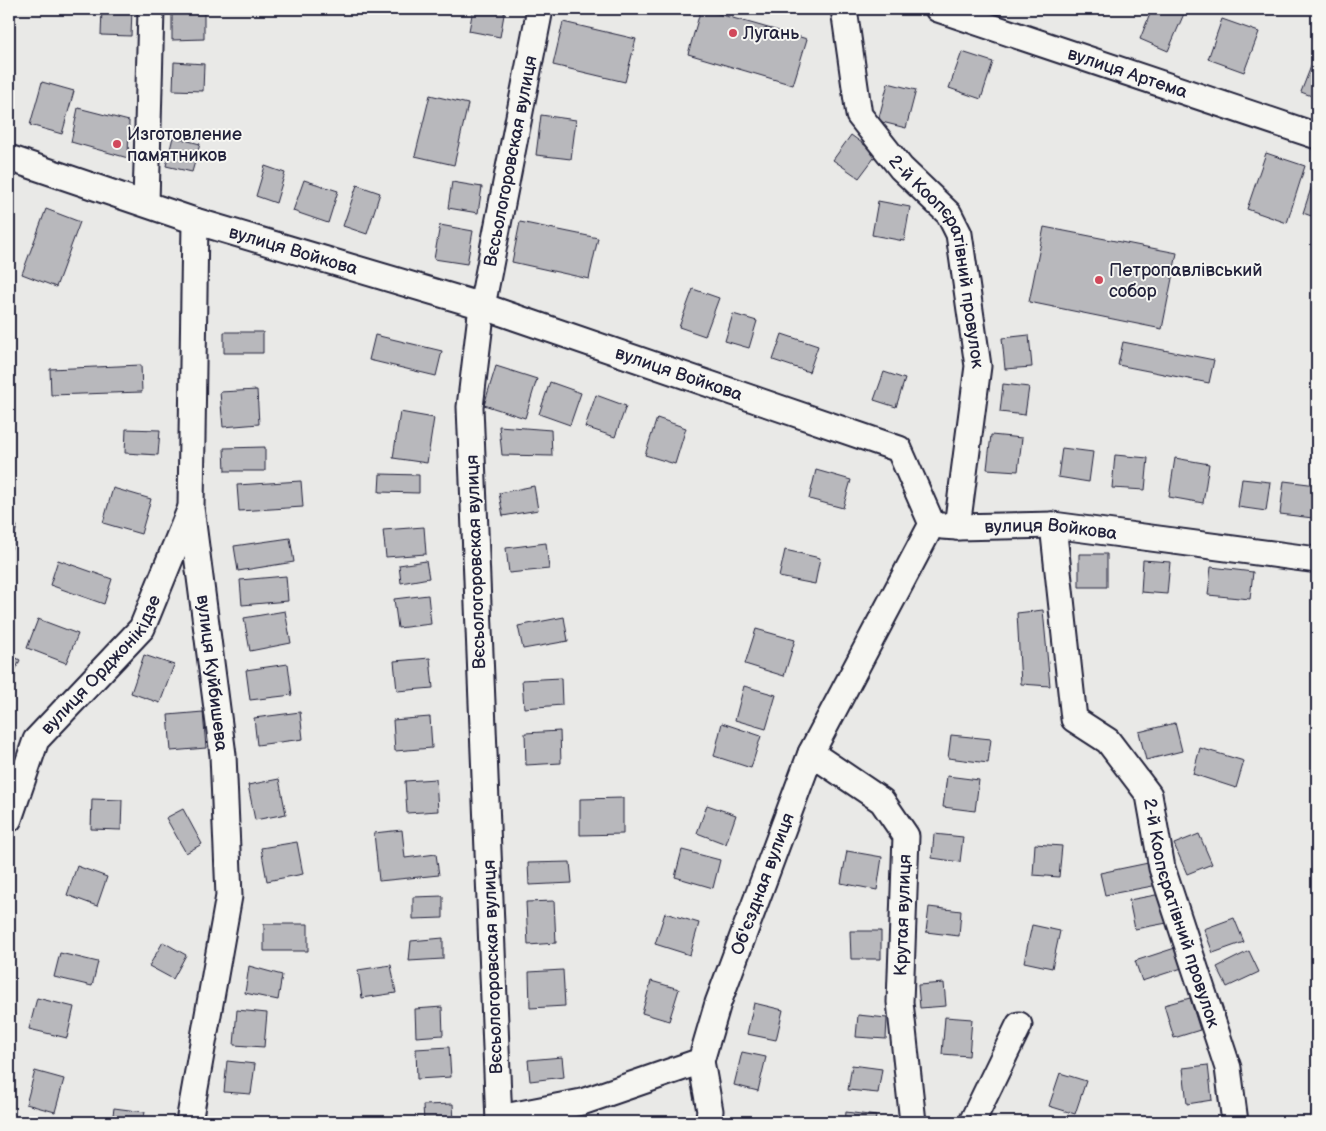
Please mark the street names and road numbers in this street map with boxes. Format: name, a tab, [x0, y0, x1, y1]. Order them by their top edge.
street label: вулиця Артема	[1065, 43, 1191, 102]
street label: Вєсьологоровская вулиця	[479, 54, 541, 268]
street label: 2-й Коопєратівний провулок	[884, 151, 989, 370]
street label: вулиця Войкова	[226, 221, 361, 279]
street label: вулиця Войкова	[613, 342, 746, 405]
street label: Вєсьологоровская вулиця	[462, 454, 490, 670]
street label: вулиця Войкова	[984, 514, 1119, 544]
street label: вулиця Орджонікідзе	[37, 592, 165, 738]
street label: вулиця Куйбишева	[192, 594, 232, 753]
street label: 2-й Коопєратівний провулок	[1139, 797, 1225, 1031]
street label: Об'єздная вулиця	[726, 810, 798, 958]
street label: Крутая вулиця	[890, 854, 916, 976]
street label: Вєсьологоровская вулиця	[479, 859, 507, 1075]

